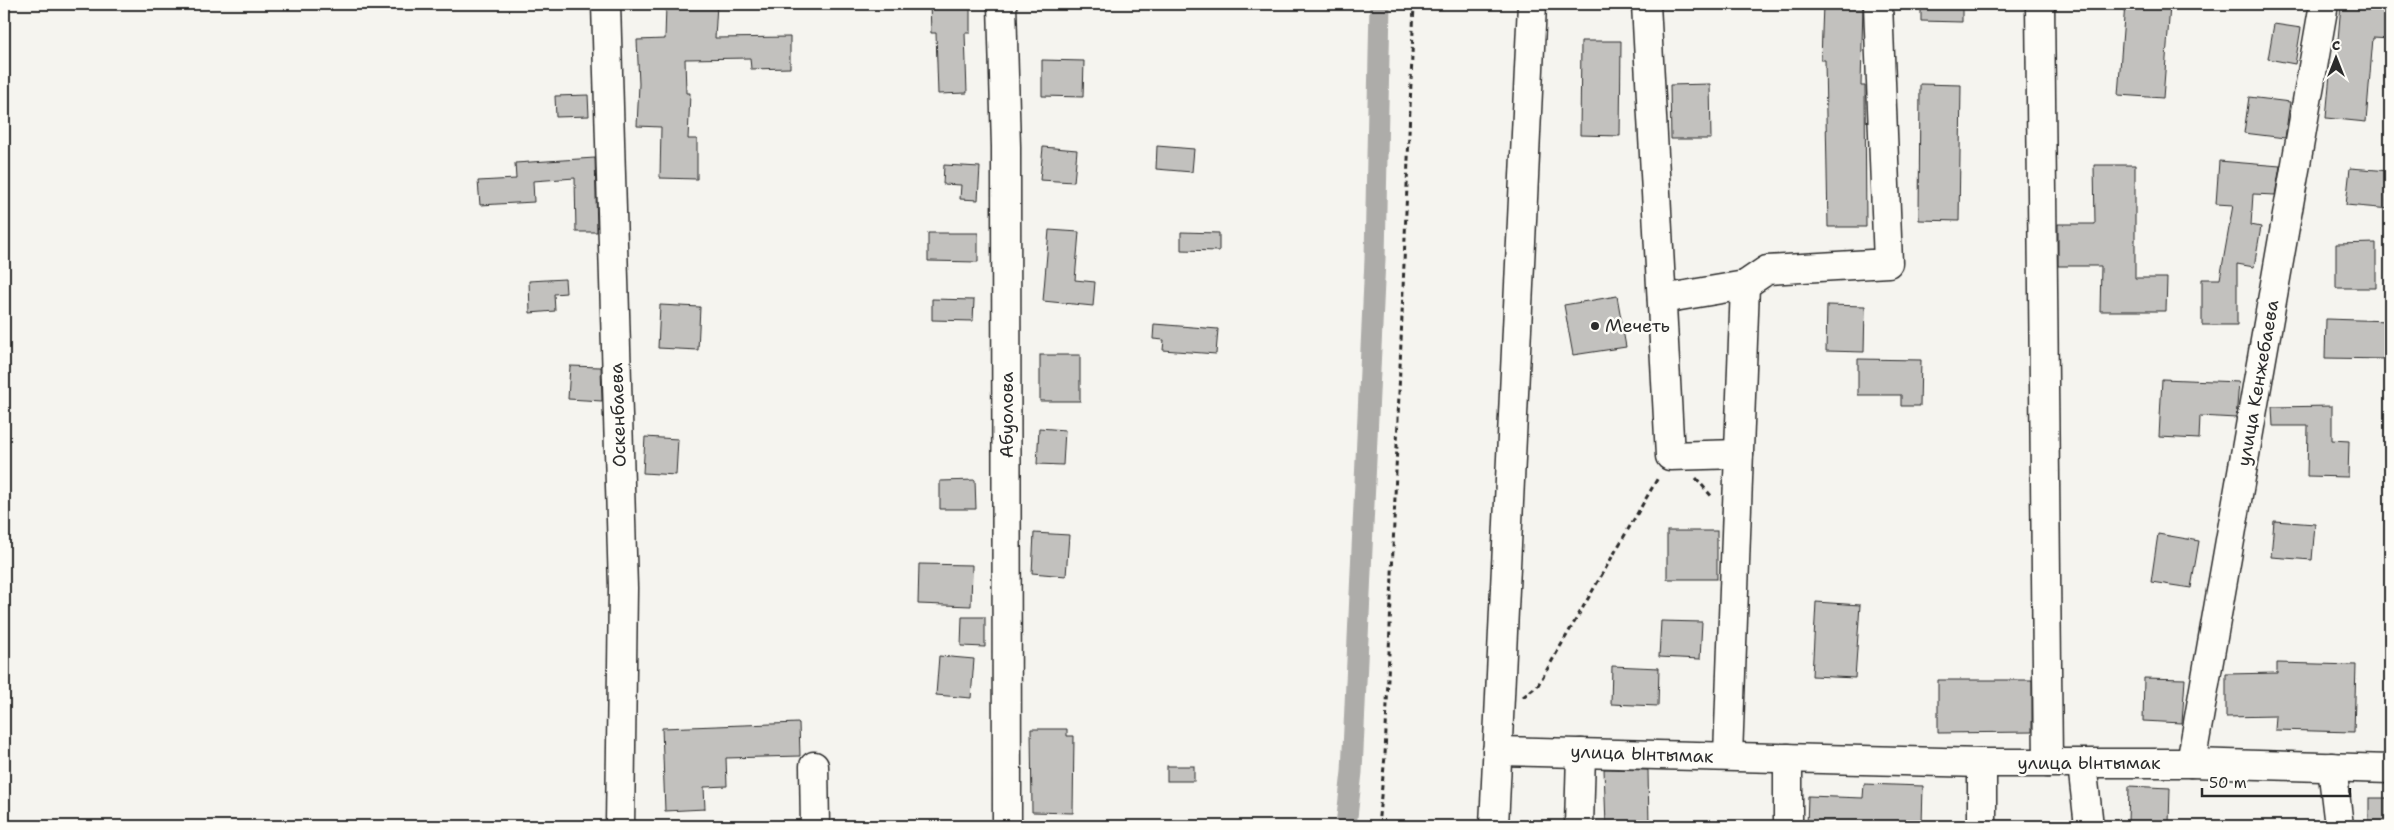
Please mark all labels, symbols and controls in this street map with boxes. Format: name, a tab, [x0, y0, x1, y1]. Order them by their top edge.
north arrow	[2312, 32, 2362, 82]
text: С	[2332, 36, 2340, 54]
street label: улица Кенжебаева	[2232, 298, 2284, 468]
place label: Мечеть	[1605, 314, 1670, 338]
marker: Мечеть	[1589, 320, 1601, 332]
street label: Оскенбаева	[604, 362, 632, 468]
street label: Абуолова	[995, 372, 1019, 458]
street label: улица Ынтымак	[1570, 740, 1714, 769]
street label: улица Ынтымак	[2017, 751, 2161, 775]
scale bar	[2202, 765, 2349, 797]
text: 50 m	[2209, 773, 2247, 793]

